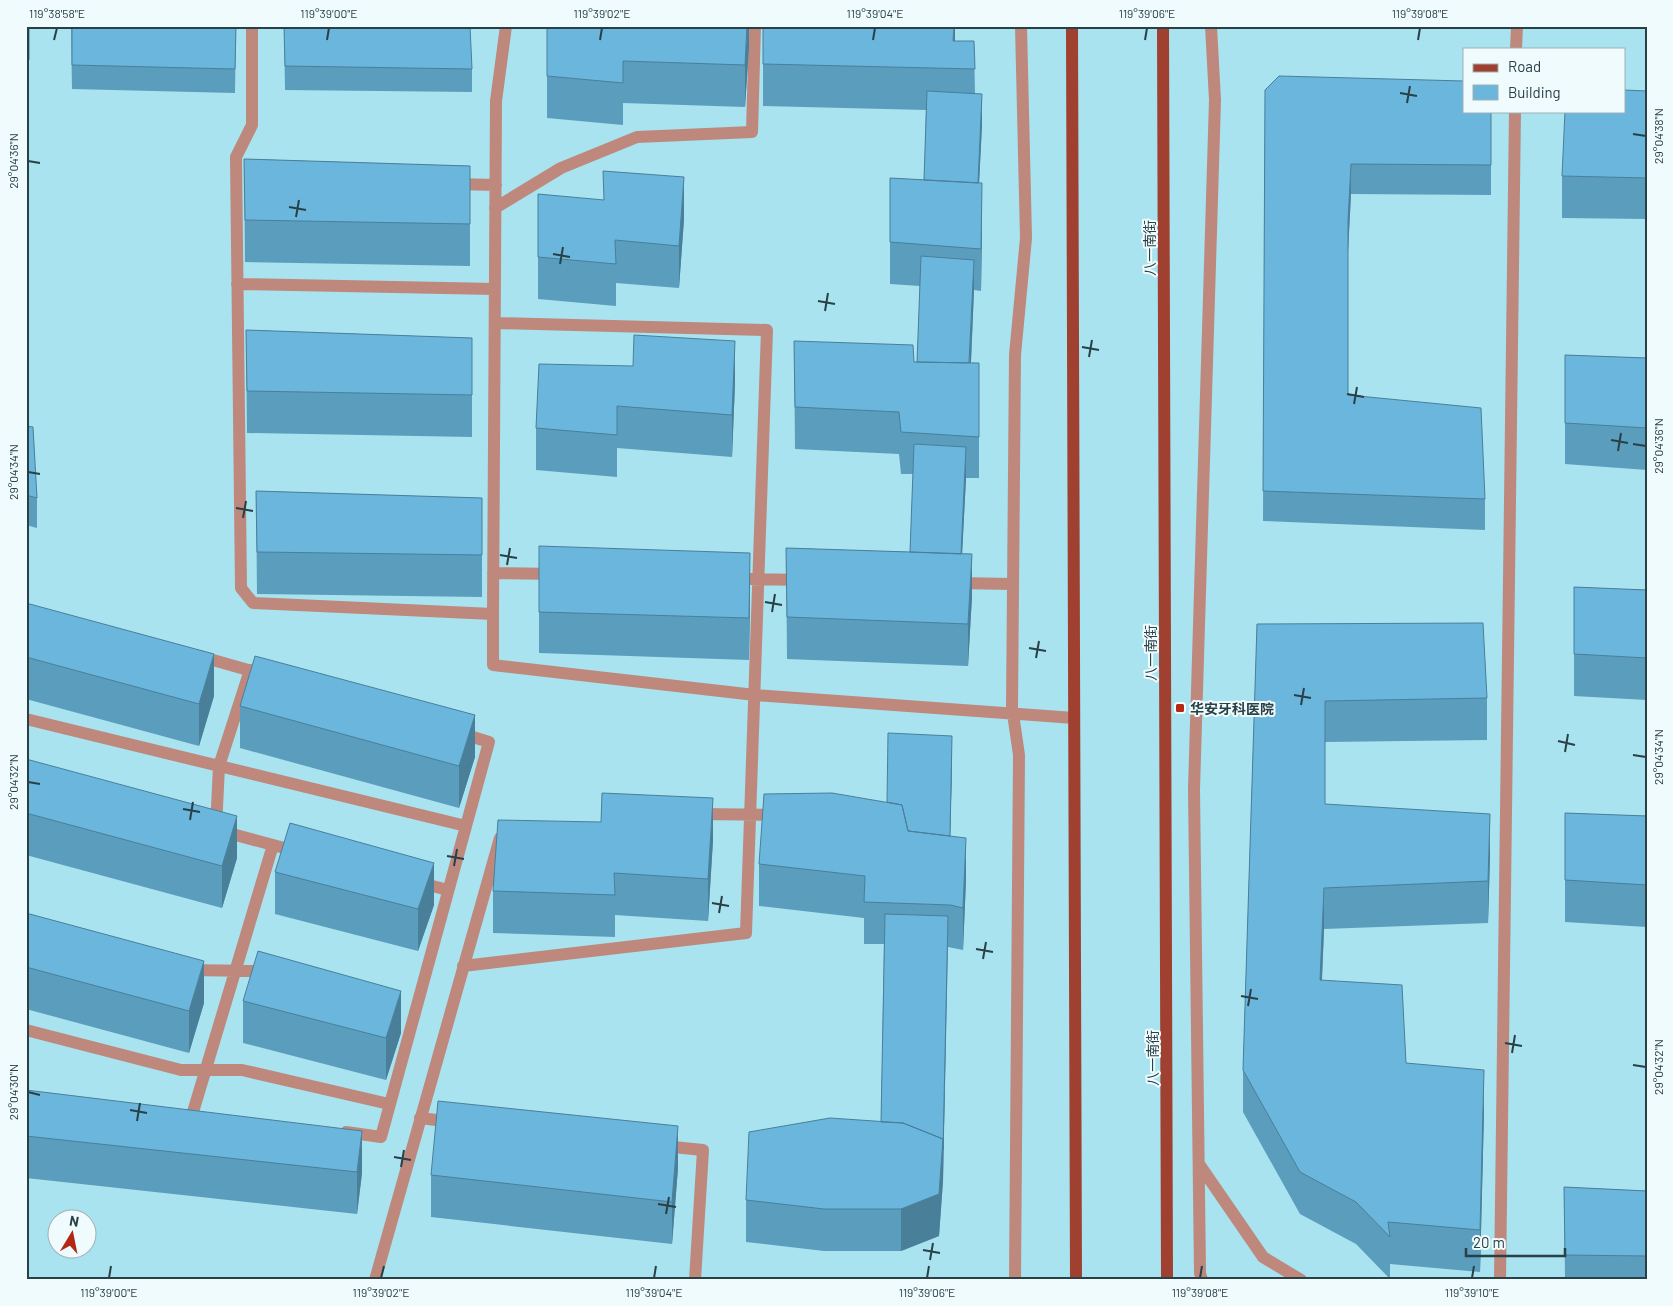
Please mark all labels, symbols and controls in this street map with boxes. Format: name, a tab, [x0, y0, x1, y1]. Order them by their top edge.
text: 119°38'58"E	[29, 6, 85, 20]
text: 119°39'00"E	[300, 6, 358, 20]
text: 119°39'02"E	[574, 6, 630, 20]
text: 119°39'04"E	[847, 6, 903, 20]
text: 119°39'06"E	[1119, 6, 1175, 20]
text: 119°39'08"E	[1392, 6, 1448, 20]
legend	[1463, 48, 1626, 112]
text: Road	[1508, 57, 1541, 75]
text: Building	[1508, 83, 1561, 101]
text: 29°04'38"N	[1651, 108, 1665, 164]
text: 29°04'36"N	[6, 133, 20, 189]
street label: 八一南街	[1141, 220, 1158, 276]
text: 29°04'36"N	[1651, 418, 1665, 474]
text: 29°04'34"N	[6, 444, 20, 500]
street label: 八一南街	[1142, 625, 1159, 681]
place label: 华安牙科医院	[1190, 700, 1274, 717]
marker: 华安牙科医院	[1174, 702, 1186, 714]
text: 29°04'34"N	[1651, 729, 1665, 785]
text: 29°04'32"N	[6, 754, 20, 810]
street label: 八一南街	[1144, 1030, 1161, 1086]
text: 29°04'32"N	[1651, 1039, 1665, 1095]
text: 29°04'30"N	[6, 1064, 20, 1120]
north arrow	[48, 1208, 98, 1258]
text: N	[68, 1212, 80, 1230]
scale bar	[1466, 1226, 1564, 1258]
text: 20 m	[1473, 1233, 1505, 1251]
text: 119°39'00"E	[80, 1285, 138, 1299]
text: 119°39'02"E	[353, 1285, 409, 1299]
text: 119°39'04"E	[626, 1285, 682, 1299]
text: 119°39'06"E	[899, 1285, 955, 1299]
text: 119°39'08"E	[1172, 1285, 1228, 1299]
text: 119°39'10"E	[1445, 1285, 1499, 1299]

